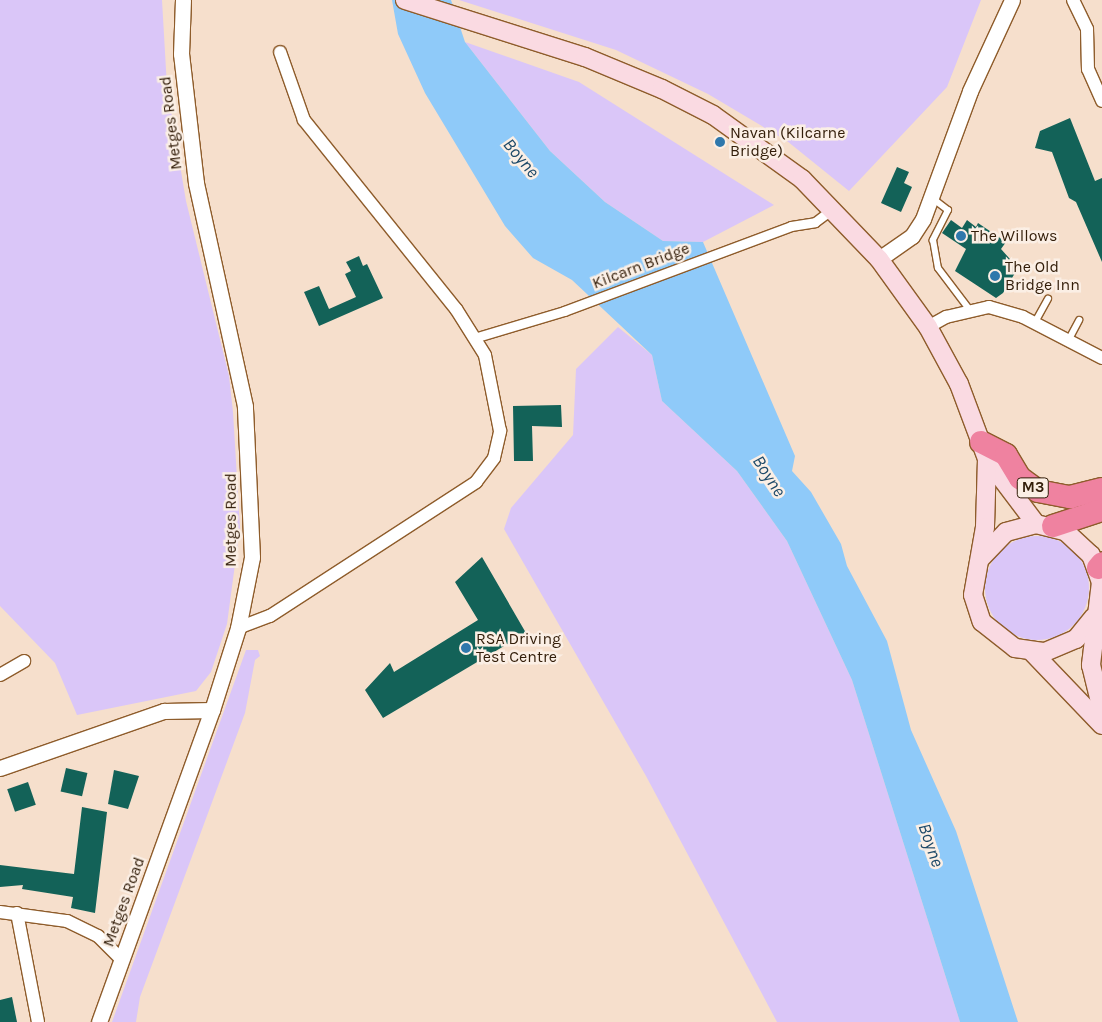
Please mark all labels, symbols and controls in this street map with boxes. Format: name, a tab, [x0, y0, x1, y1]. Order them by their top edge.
street label: Metges Road	[156, 75, 186, 171]
place label: Navan (Kilcarne Bridge)	[730, 123, 845, 161]
water label: Boyne	[498, 134, 544, 182]
marker: Navan (Kilcarne Bridge)	[714, 136, 726, 148]
place label: The Willows	[971, 226, 1057, 246]
marker: The Willows	[955, 230, 967, 242]
street label: Kilcarn Bridge	[590, 239, 692, 293]
place label: The Old Bridge Inn	[1005, 257, 1080, 295]
marker: The Old Bridge Inn	[989, 270, 1001, 282]
water label: Boyne	[748, 451, 790, 501]
street label: Metges Road	[221, 473, 241, 567]
road number: M3	[1017, 476, 1049, 500]
place label: RSA Driving Test Centre	[476, 629, 561, 667]
marker: RSA Driving Test Centre	[460, 642, 472, 654]
water label: Boyne	[913, 820, 949, 870]
street label: Metges Road	[99, 855, 149, 949]

